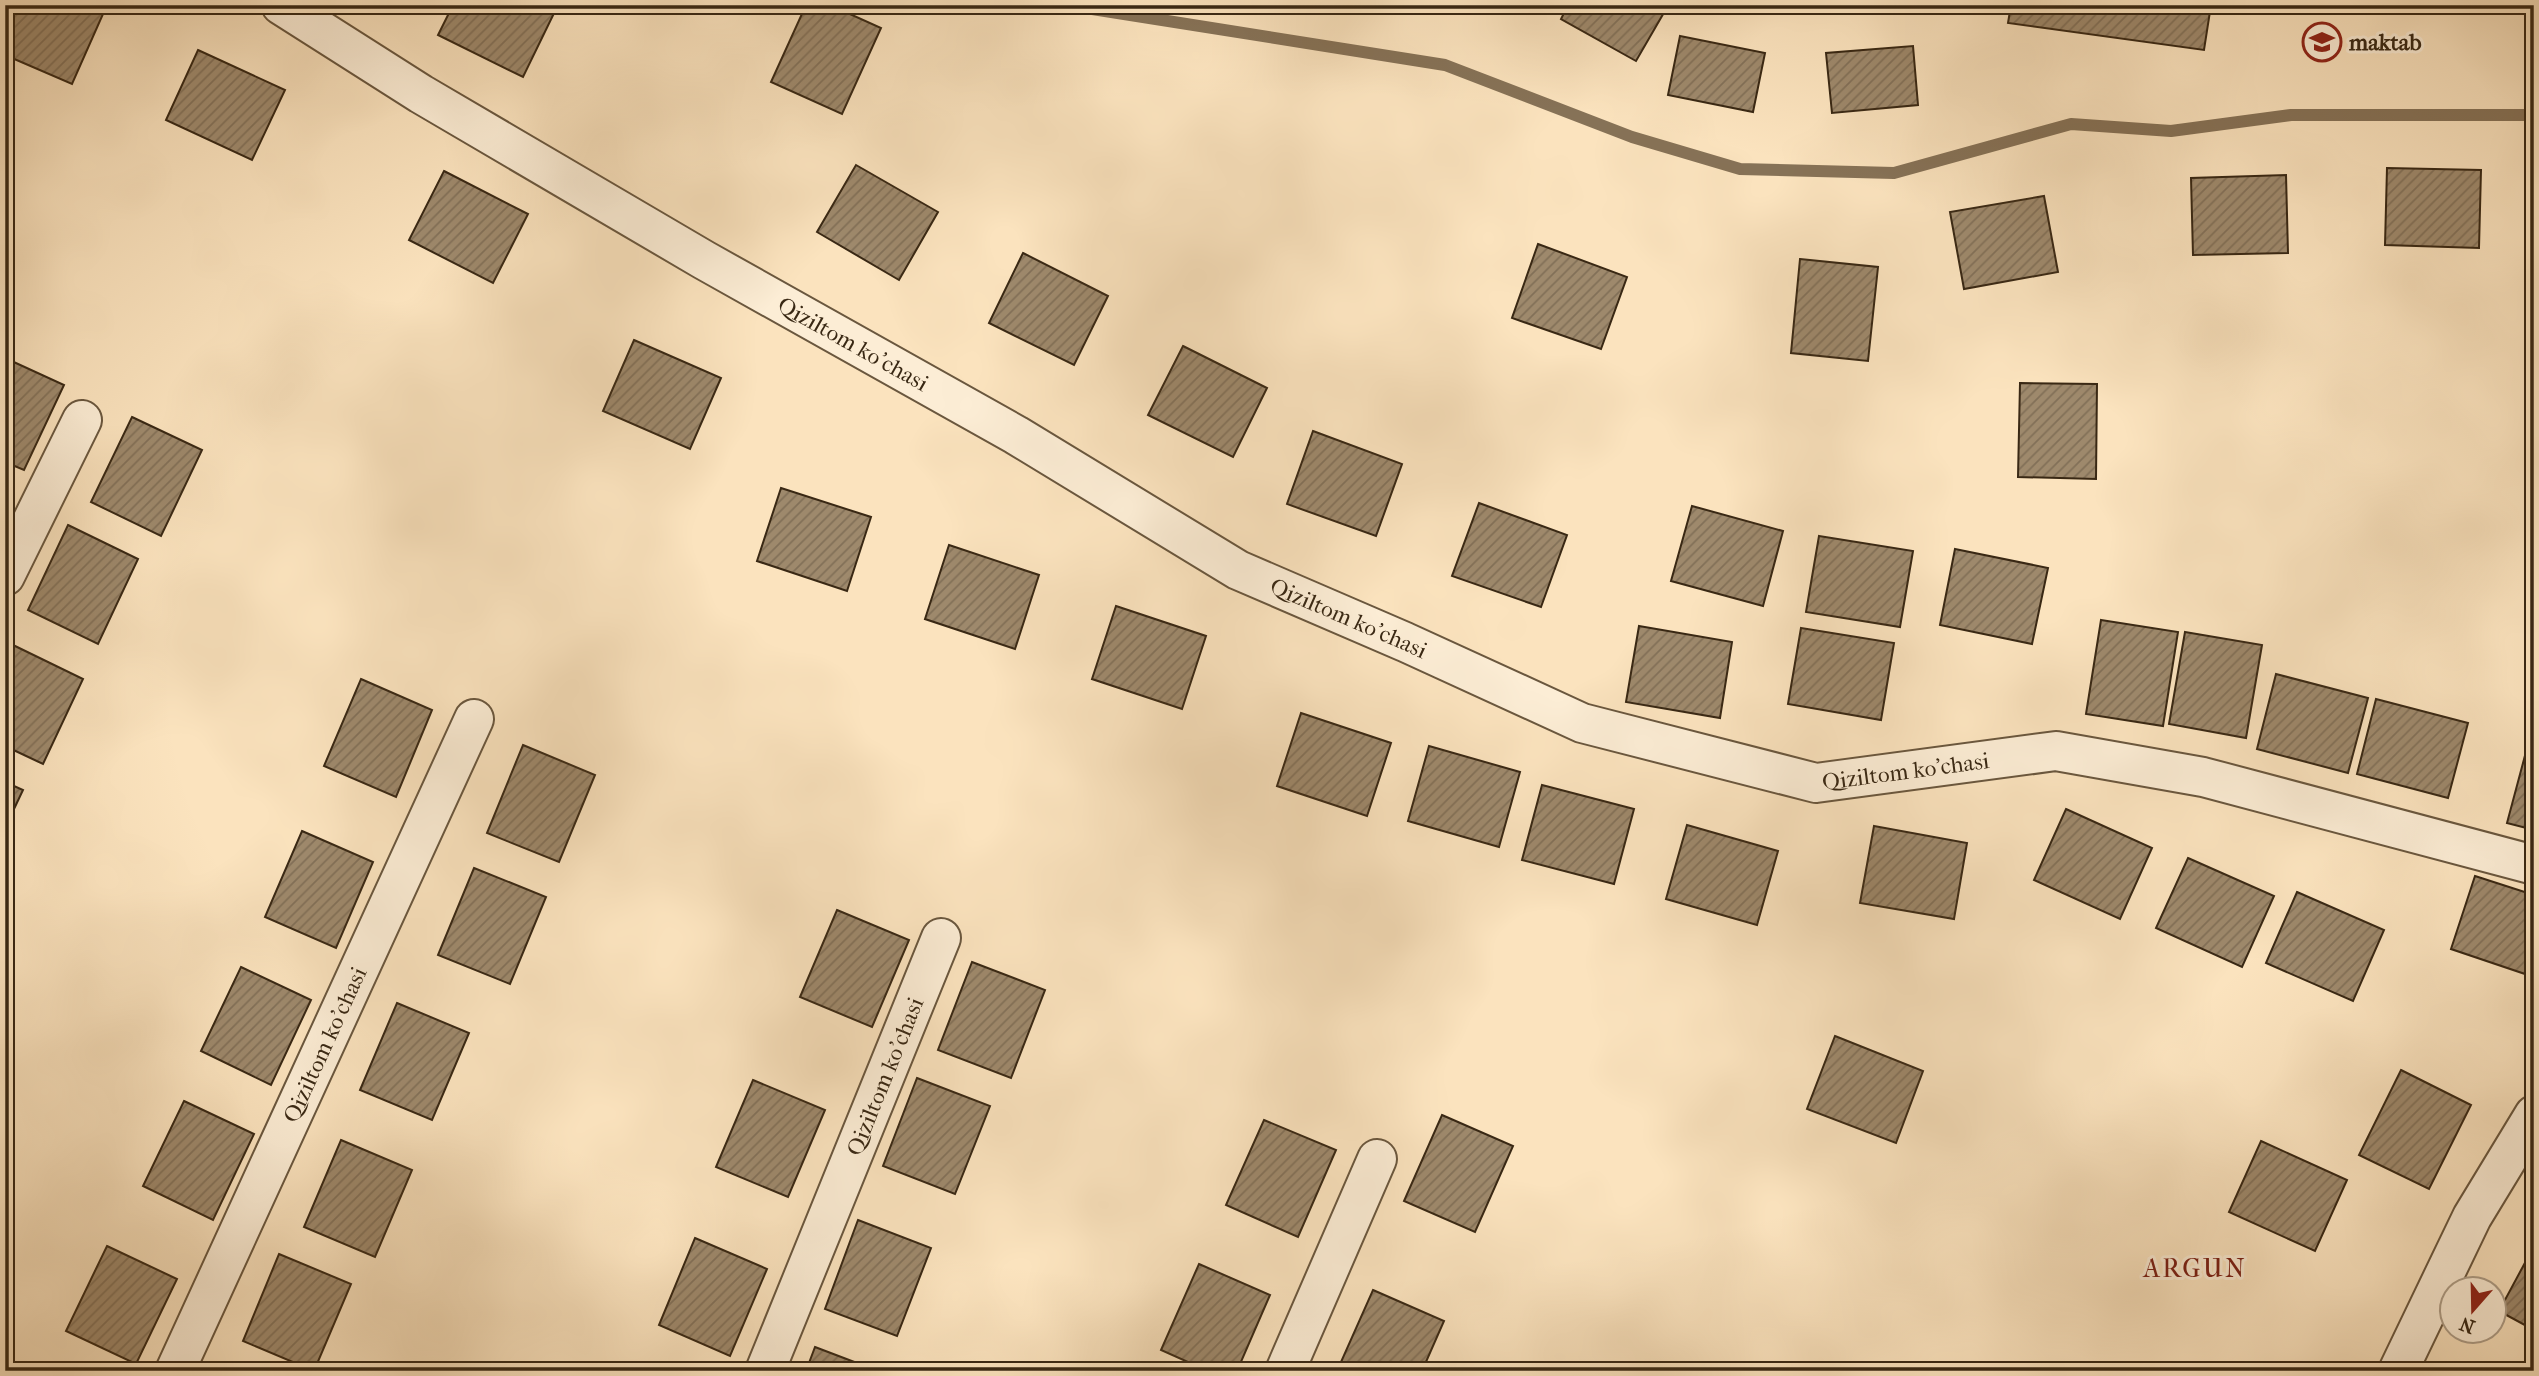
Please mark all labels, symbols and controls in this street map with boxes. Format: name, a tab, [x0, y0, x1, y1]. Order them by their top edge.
school or university icon: maktab	[2301, 21, 2343, 63]
place label: maktab	[2348, 29, 2422, 56]
street label: Qiziltom ko'chasi	[773, 291, 933, 397]
street label: Qiziltom ko'chasi	[1266, 572, 1431, 664]
street label: Qiziltom ko'chasi	[1820, 747, 1991, 796]
street label: Qiziltom ko'chasi	[278, 963, 373, 1127]
street label: Qiziltom ko'chasi	[841, 993, 929, 1160]
district label: ARGUN	[2142, 1253, 2247, 1284]
north arrow	[2438, 1274, 2508, 1344]
text: N	[2456, 1312, 2478, 1338]

